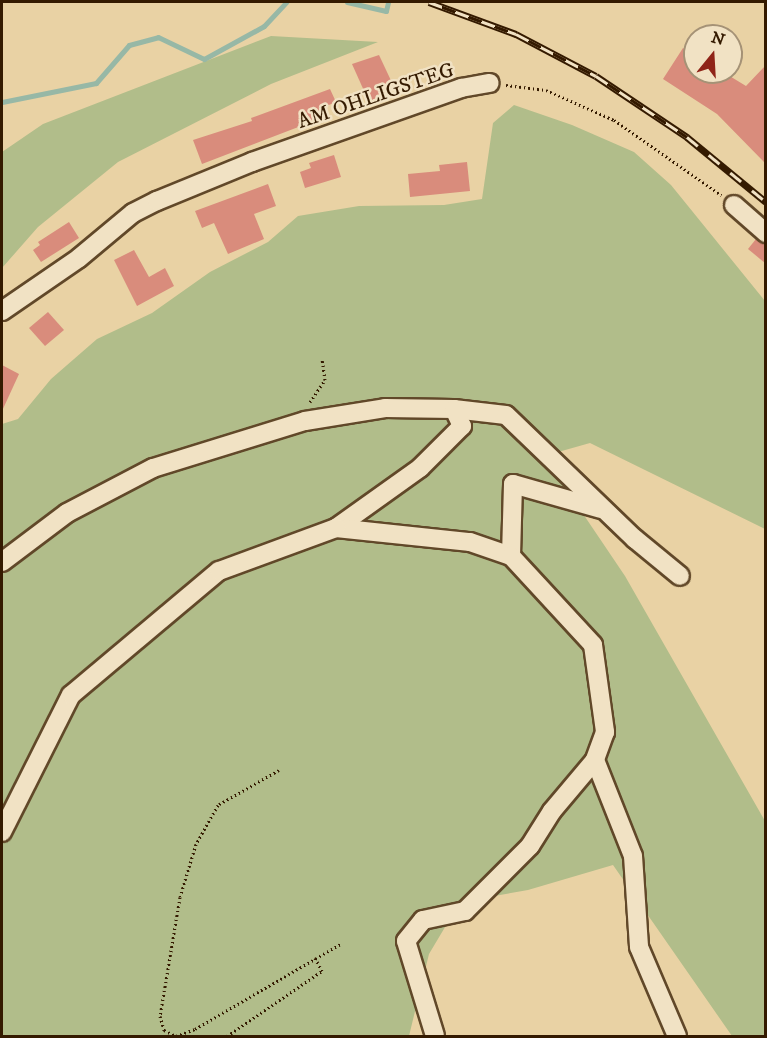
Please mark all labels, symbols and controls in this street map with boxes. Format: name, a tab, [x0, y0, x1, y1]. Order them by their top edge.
north arrow	[683, 24, 743, 84]
text: N	[709, 27, 727, 50]
street label: AM OHLIGSTEG	[294, 57, 458, 135]

